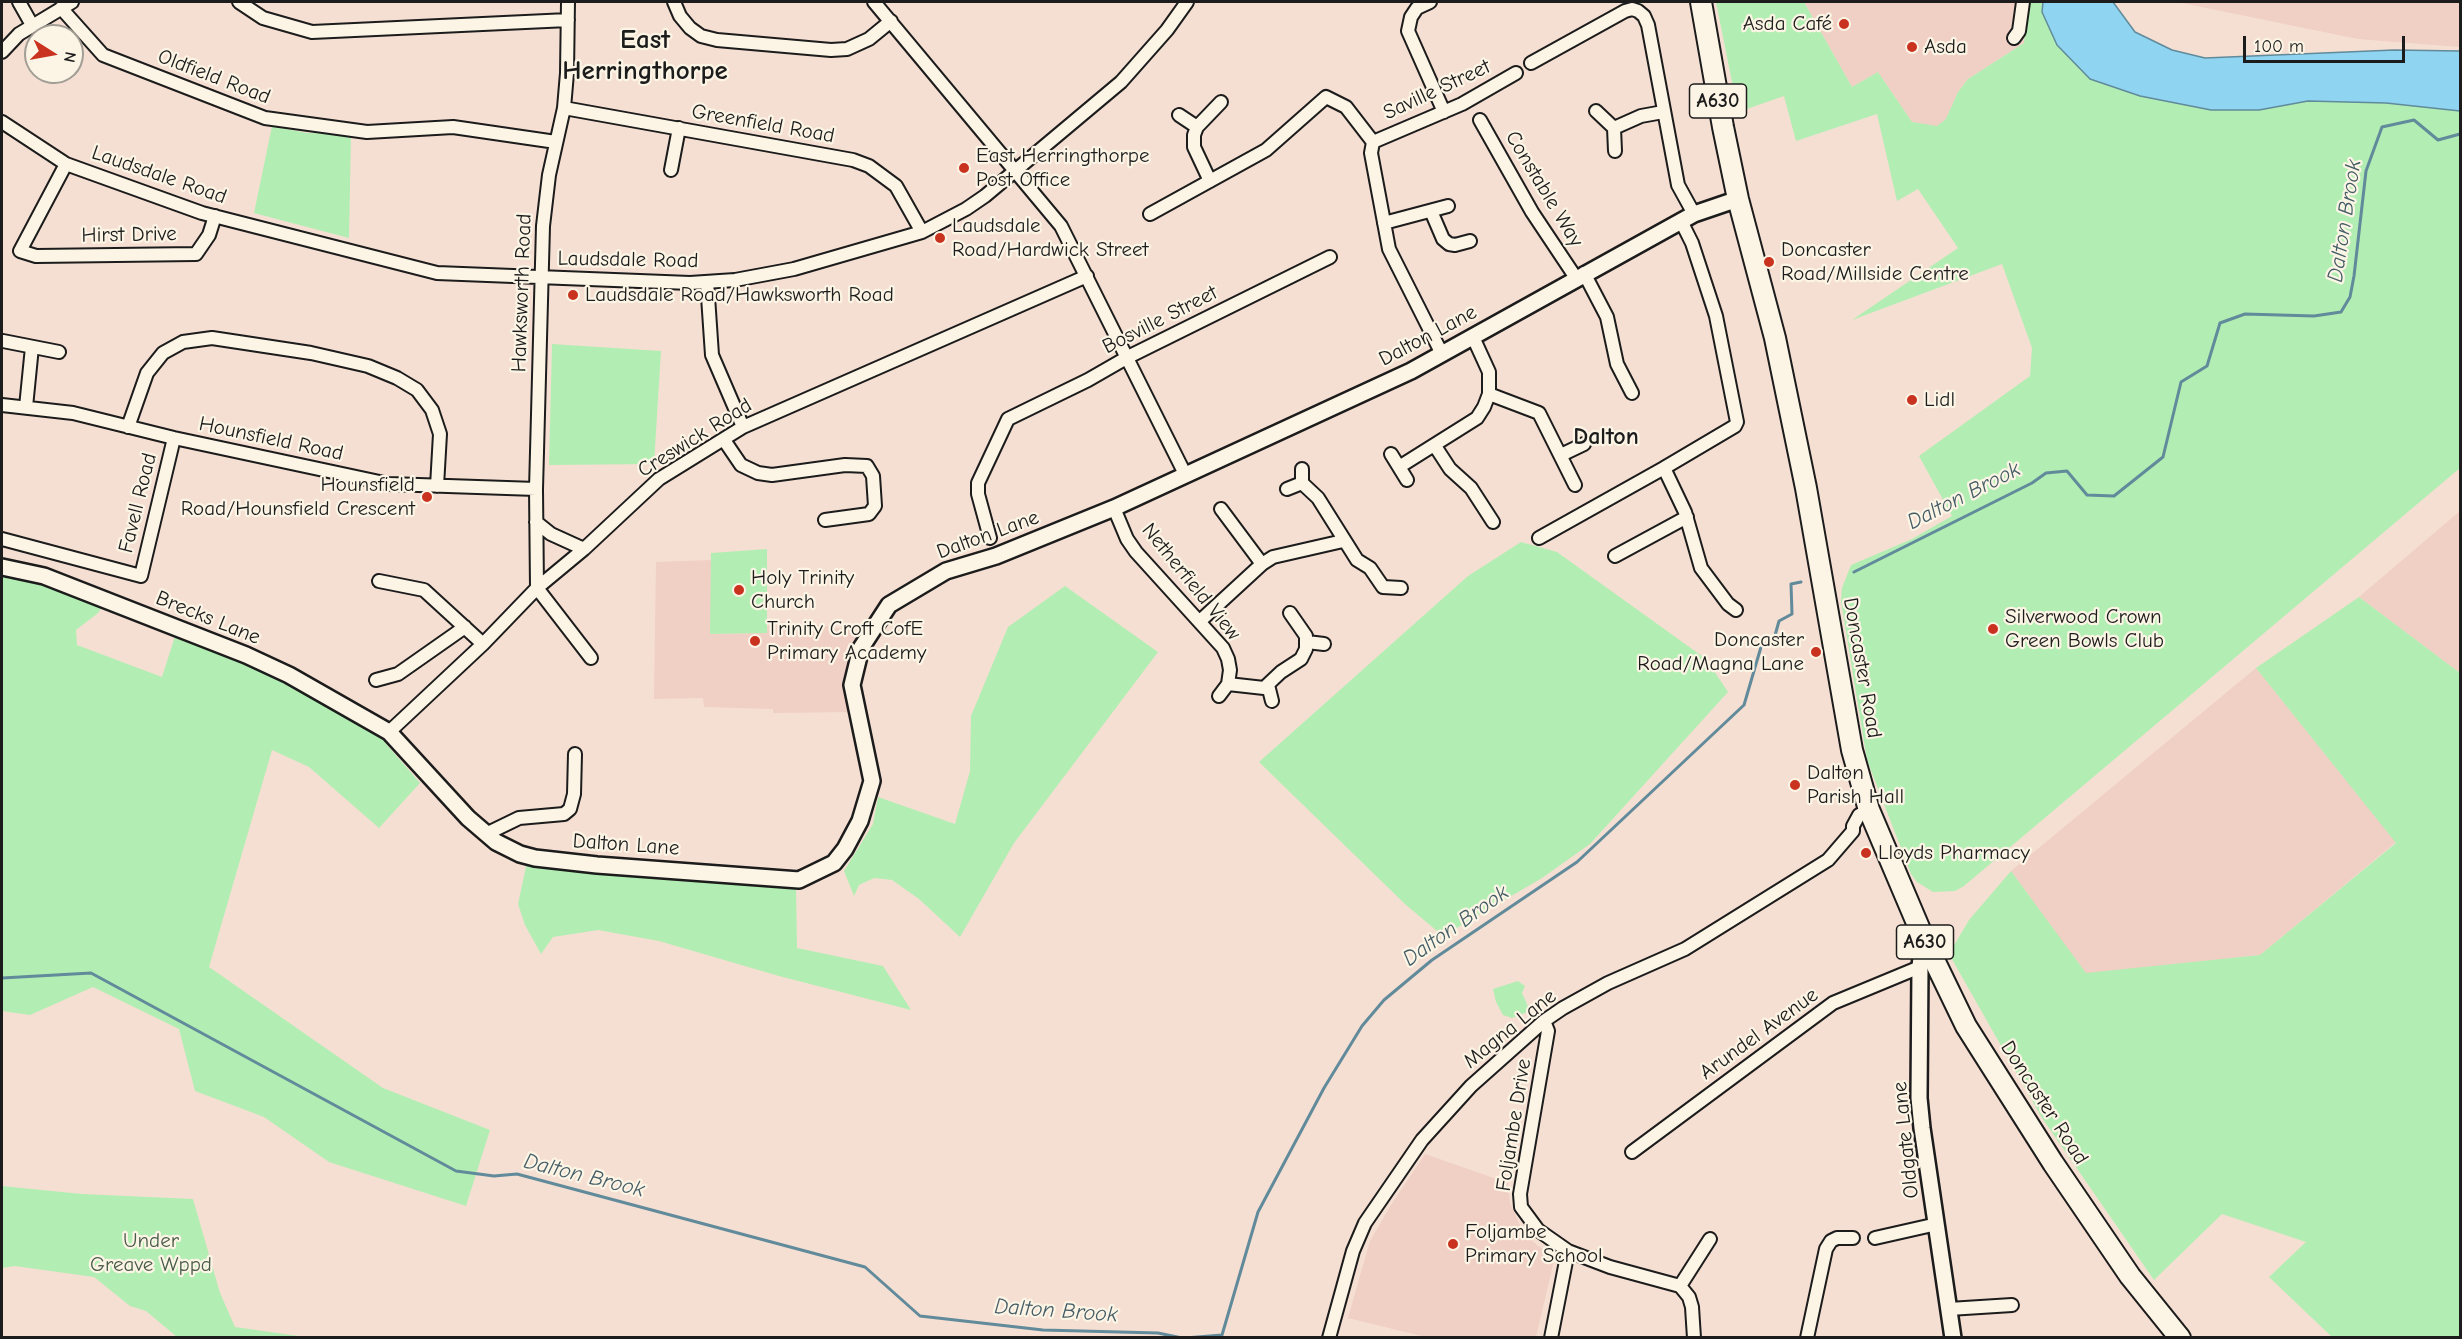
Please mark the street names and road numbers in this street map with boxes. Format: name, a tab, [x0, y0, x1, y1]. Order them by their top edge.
street label: Oldfield Road	[154, 44, 274, 110]
street label: Saville Street	[1379, 54, 1495, 126]
road number: A630	[1690, 84, 1746, 118]
street label: Greenfield Road	[689, 99, 837, 149]
street label: Constable Way	[1499, 126, 1589, 252]
street label: Laudsdale Road	[88, 140, 230, 210]
street label: Hawksworth Road	[507, 213, 537, 373]
street label: Hirst Drive	[81, 222, 177, 248]
street label: Laudsdale Road	[557, 246, 699, 274]
street label: Bosville Street	[1098, 280, 1222, 360]
street label: Dalton Lane	[1375, 300, 1481, 372]
street label: Creswick Road	[633, 393, 757, 483]
street label: Hounsfield Road	[197, 411, 345, 467]
street label: Favell Road	[113, 450, 163, 556]
street label: Dalton Lane	[933, 505, 1043, 565]
street label: Netherfield View	[1136, 518, 1246, 646]
street label: Brecks Lane	[152, 586, 264, 650]
street label: Doncaster Road	[1837, 596, 1887, 740]
street label: Dalton Lane	[572, 829, 680, 861]
road number: A630	[1896, 925, 1954, 959]
street label: Arundel Avenue	[1695, 983, 1823, 1085]
street label: Magna Lane	[1458, 984, 1562, 1074]
street label: Doncaster Road	[1995, 1036, 2093, 1170]
street label: Foljambe Drive	[1491, 1057, 1537, 1193]
street label: Oldgate Lane	[1887, 1080, 1925, 1200]

